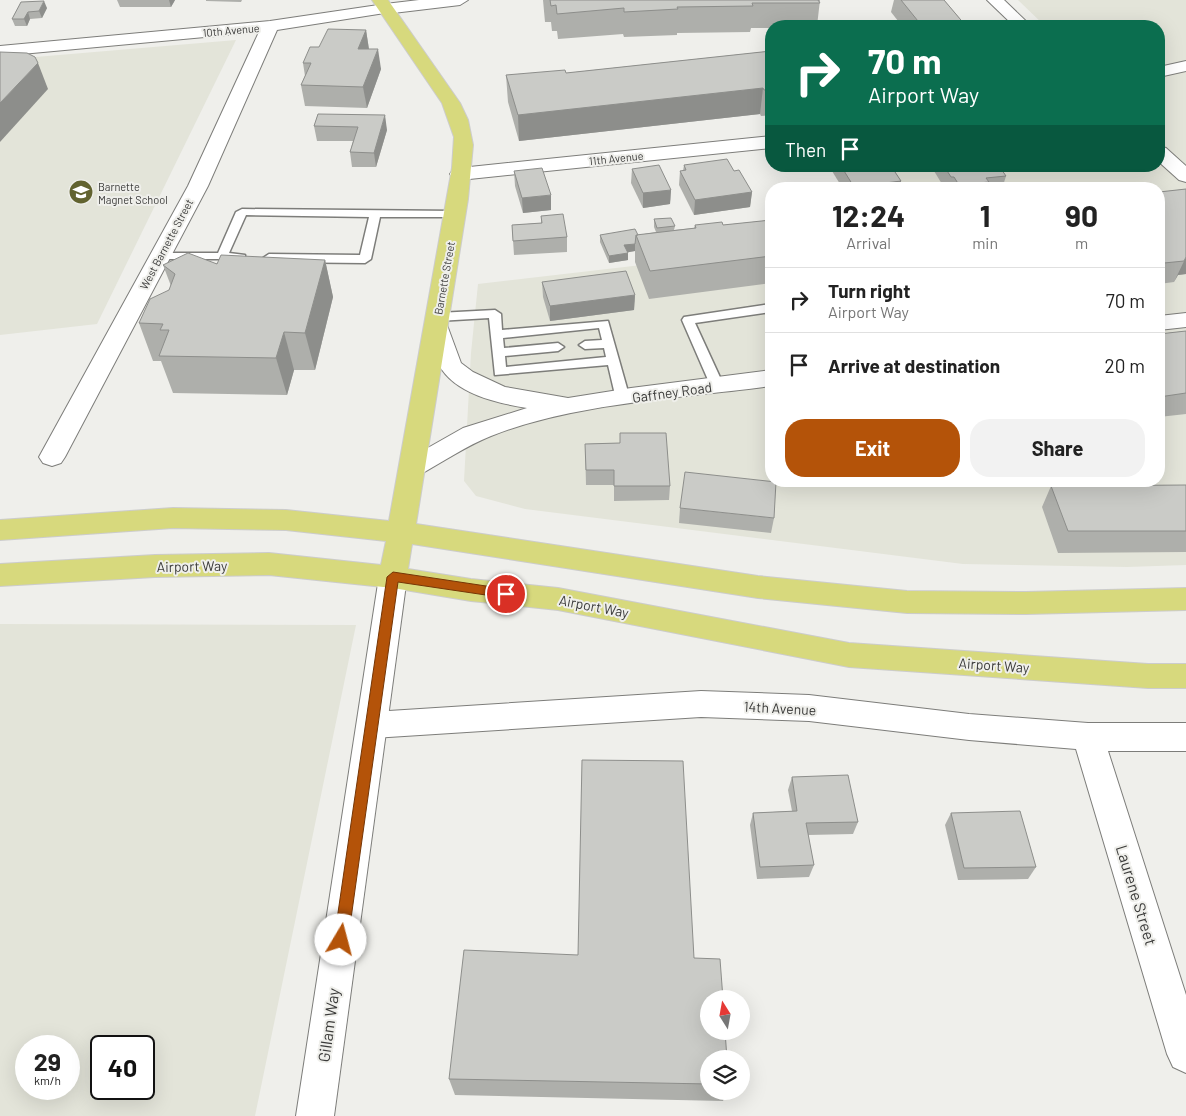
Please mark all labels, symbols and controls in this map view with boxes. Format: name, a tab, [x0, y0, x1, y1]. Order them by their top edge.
street label: 10th Avenue	[202, 21, 260, 39]
text: 70 m	[868, 39, 942, 81]
icon: right	[785, 40, 850, 105]
text: Airport Way	[868, 81, 979, 107]
icon: arrive	[836, 135, 864, 163]
text: Then	[785, 138, 826, 161]
street label: 11th Avenue	[588, 149, 644, 167]
school or university icon: Barnette Magnet School	[68, 179, 94, 205]
place label: Barnette Magnet School	[98, 180, 168, 206]
street label: West Barnette Street	[137, 197, 195, 291]
text: 12:24	[832, 197, 905, 233]
text: 1	[980, 197, 990, 233]
text: 90	[1065, 197, 1098, 233]
text: Arrival	[846, 233, 891, 252]
text: min	[972, 233, 998, 252]
text: m	[1075, 233, 1088, 252]
street label: Barnette Street	[431, 240, 457, 316]
text: Turn right	[828, 279, 910, 302]
icon: right	[785, 286, 813, 314]
text: 70 m	[1106, 289, 1145, 312]
text: Airport Way	[828, 302, 909, 321]
icon: arrive	[785, 351, 813, 379]
text: Arrive at destination	[828, 354, 1000, 377]
text: 20 m	[1105, 354, 1145, 377]
street label: Gaffney Road	[631, 378, 713, 406]
button: Exit	[785, 419, 960, 477]
button: Share	[970, 419, 1145, 477]
street label: Airport Way	[156, 557, 228, 575]
pin	[485, 573, 527, 615]
icon: arrive	[492, 580, 520, 608]
street label: Airport Way	[558, 591, 631, 621]
street label: Airport Way	[958, 654, 1030, 676]
street label: 14th Avenue	[743, 698, 817, 718]
street label: Laurene Street	[1113, 842, 1161, 948]
position arrow	[314, 913, 366, 965]
street label: Gillam Way	[313, 986, 343, 1063]
north arrow	[700, 990, 750, 1040]
map controls	[700, 990, 750, 1100]
speed limit sign: 40	[90, 1035, 155, 1100]
text: 29	[34, 1046, 61, 1076]
button: layers	[700, 1050, 750, 1100]
text: km/h	[34, 1073, 61, 1087]

